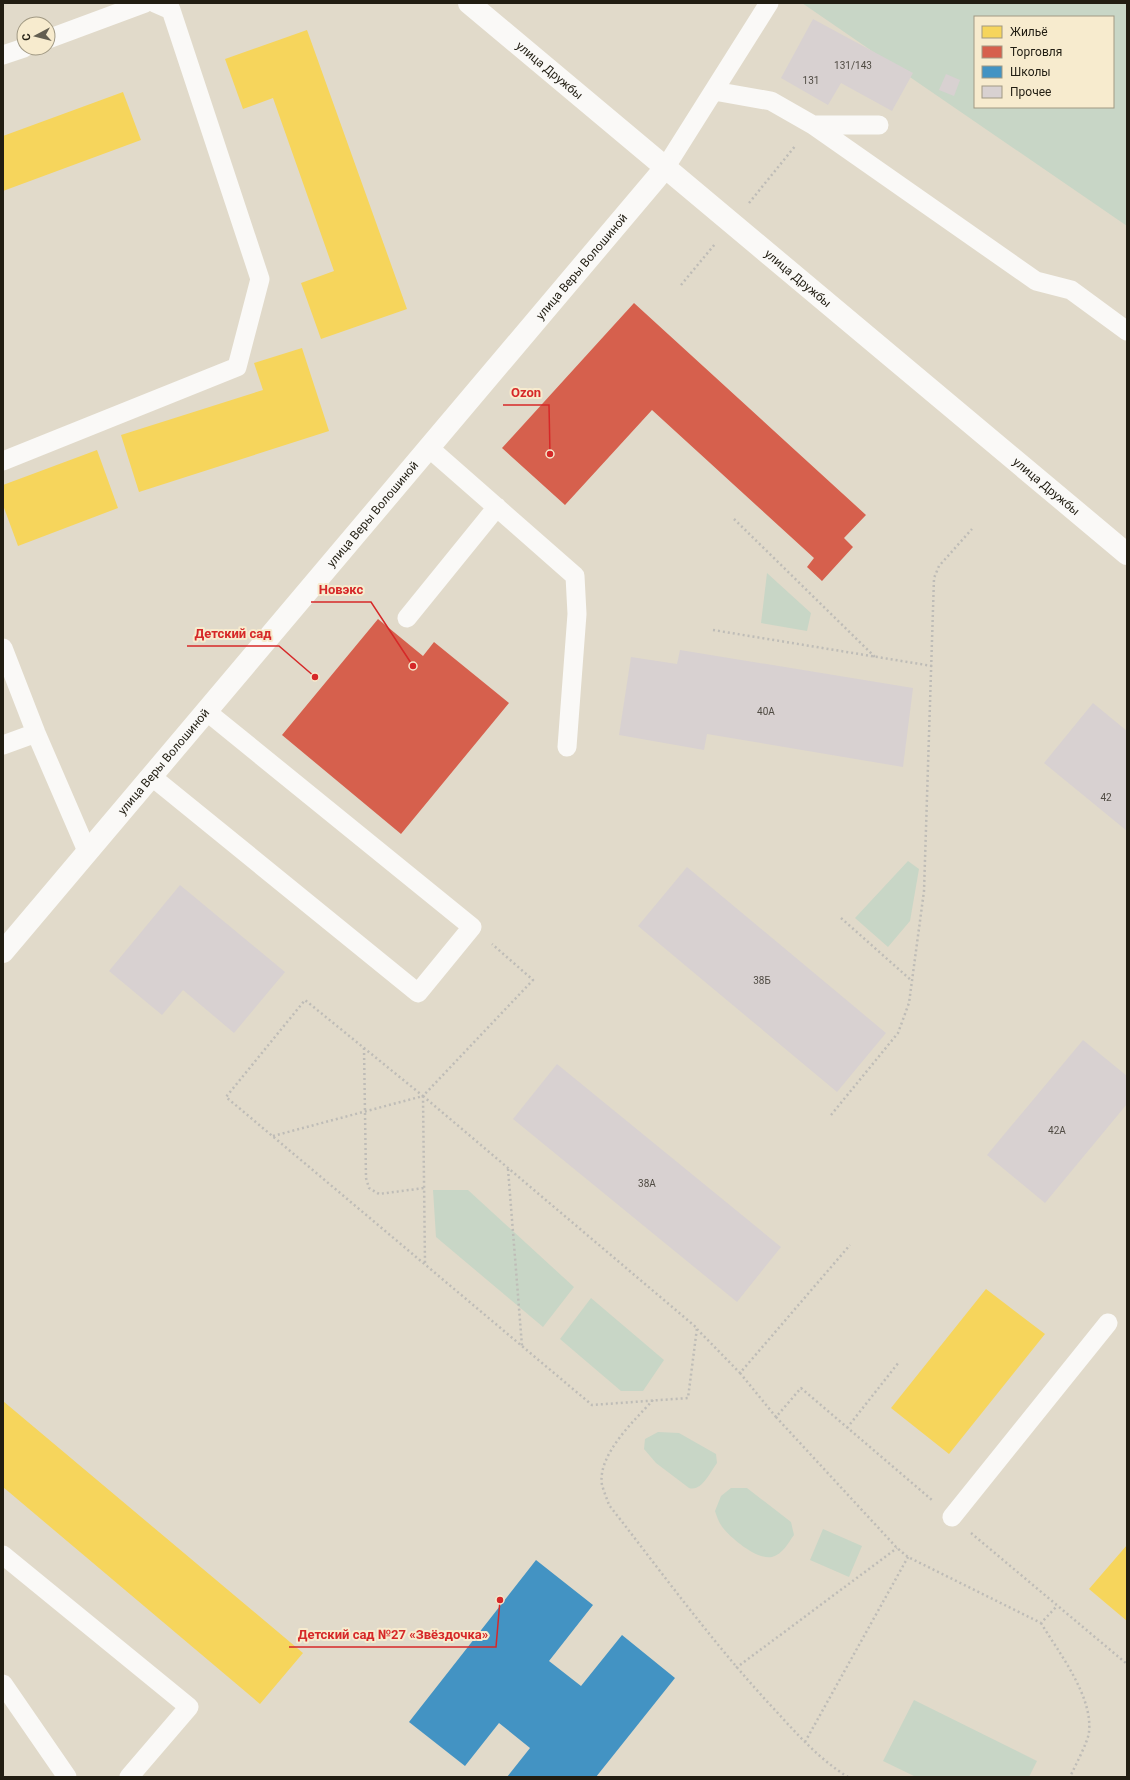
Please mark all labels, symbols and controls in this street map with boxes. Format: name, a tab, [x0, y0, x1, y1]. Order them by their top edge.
north arrow	[16, 16, 56, 56]
legend	[974, 16, 1114, 108]
text: Жильё	[1010, 25, 1048, 39]
text: С	[20, 33, 33, 42]
street label: улица Дружбы	[513, 39, 586, 102]
text: Торговля	[1010, 45, 1062, 59]
house number: 131/143	[834, 60, 872, 71]
text: Школы	[1010, 65, 1051, 79]
house number: 131	[803, 75, 819, 86]
text: Прочее	[1010, 85, 1051, 99]
street label: улица Веры Волошиной	[533, 211, 630, 322]
street label: улица Дружбы	[762, 247, 834, 310]
callout: Ozon	[503, 380, 549, 405]
text: Ozon	[511, 385, 541, 400]
street label: улица Дружбы	[1010, 455, 1082, 518]
street label: улица Веры Волошиной	[324, 458, 421, 570]
callout: Новэкс	[311, 577, 371, 602]
text: Новэкс	[319, 582, 364, 597]
callout: Детский сад	[187, 621, 279, 646]
text: Детский сад	[195, 626, 271, 641]
street label: улица Веры Волошиной	[115, 706, 212, 818]
house number: 40А	[757, 706, 775, 717]
house number: 42	[1100, 792, 1112, 803]
house number: 38Б	[753, 975, 771, 986]
house number: 42А	[1048, 1125, 1066, 1136]
house number: 38А	[638, 1178, 656, 1189]
callout: Детский сад №27 «Звёздочка»	[289, 1622, 496, 1647]
text: Детский сад №27 «Звёздочка»	[298, 1627, 488, 1642]

